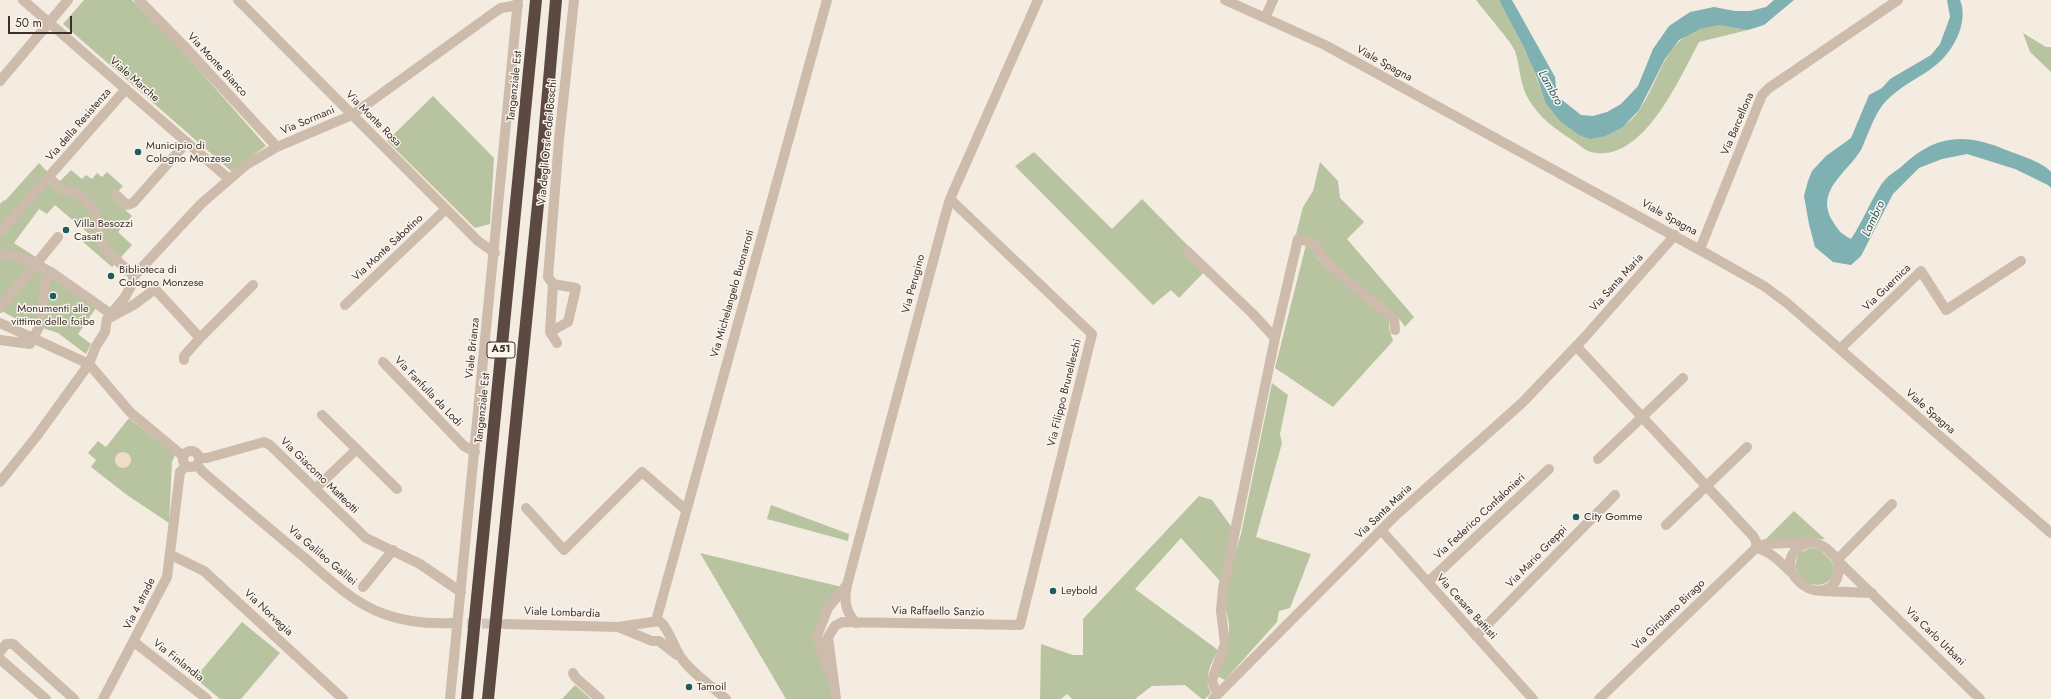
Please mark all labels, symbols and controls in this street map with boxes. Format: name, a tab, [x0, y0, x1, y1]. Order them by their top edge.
scale bar	[10, 8, 74, 34]
text: 50 m	[15, 14, 42, 32]
street label: Via Monte Bianco	[184, 30, 250, 100]
street label: Viale Spagna	[1354, 43, 1414, 85]
street label: Tangenziale Est	[505, 50, 525, 122]
street label: Viale Marche	[106, 55, 162, 105]
water label: Lambro	[1535, 68, 1565, 108]
street label: Via degli Orsi e dei Boschi	[536, 79, 560, 205]
street label: Via della Resistenza	[44, 86, 114, 164]
street label: Via Monte Rosa	[343, 89, 403, 149]
street label: Via Barcellona	[1719, 91, 1757, 157]
street label: Via Sormani	[279, 104, 337, 138]
place label: Municipio di Cologno Monzese	[146, 139, 231, 165]
marker: Municipio di Cologno Monzese	[133, 147, 143, 157]
street label: Viale Spagna	[1639, 197, 1699, 239]
water label: Lambro	[1859, 199, 1889, 239]
street label: Via Monte Sabotino	[350, 212, 426, 284]
place label: Villa Besozzi Casati	[74, 217, 133, 243]
marker: Villa Besozzi Casati	[61, 225, 71, 235]
street label: Via Michelangelo Buonarroti	[708, 229, 758, 359]
street label: Via Santa Maria	[1588, 251, 1646, 315]
street label: Via Perugino	[900, 253, 928, 315]
street label: Via Guernica	[1860, 262, 1914, 314]
place label: Biblioteca di Cologno Monzese	[119, 263, 204, 289]
marker: Biblioteca di Cologno Monzese	[106, 271, 116, 281]
marker: Monumenti alle vittime delle foibe	[48, 291, 58, 301]
place label: Monumenti alle vittime delle foibe	[11, 302, 95, 328]
street label: Viale Brianza	[463, 317, 483, 379]
street label: Via Filippo Brunelleschi	[1045, 338, 1085, 448]
road number: A51	[487, 342, 515, 358]
street label: Via Fanfulla da Lodi	[391, 354, 465, 430]
street label: Tangenziale Est	[473, 372, 493, 444]
street label: Viale Spagna	[1902, 387, 1958, 437]
street label: Via Giacomo Matteotti	[277, 435, 361, 517]
street label: Via Federico Confalonieri	[1432, 471, 1528, 563]
street label: Via Santa Maria	[1353, 482, 1415, 542]
place label: City Gomme	[1584, 510, 1643, 524]
marker: City Gomme	[1571, 512, 1581, 522]
street label: Via Galileo Galilei	[285, 523, 359, 589]
street label: Via Mario Greppi	[1504, 523, 1570, 591]
street label: Via Cesare Battisti	[1433, 571, 1499, 643]
street label: Via 4 strade	[121, 576, 159, 632]
street label: Via Girolamo Birago	[1630, 577, 1708, 653]
place label: Leybold	[1061, 584, 1097, 598]
marker: Leybold	[1048, 586, 1058, 596]
street label: Via Norvegia	[241, 587, 295, 639]
street label: Viale Lombardia	[524, 605, 600, 621]
street label: Via Raffaello Sanzio	[891, 605, 985, 619]
street label: Via Carlo Urbani	[1902, 605, 1968, 669]
street label: Via Finlandia	[150, 637, 206, 685]
place label: Tamoil	[697, 680, 726, 694]
marker: Tamoil	[684, 682, 694, 692]

